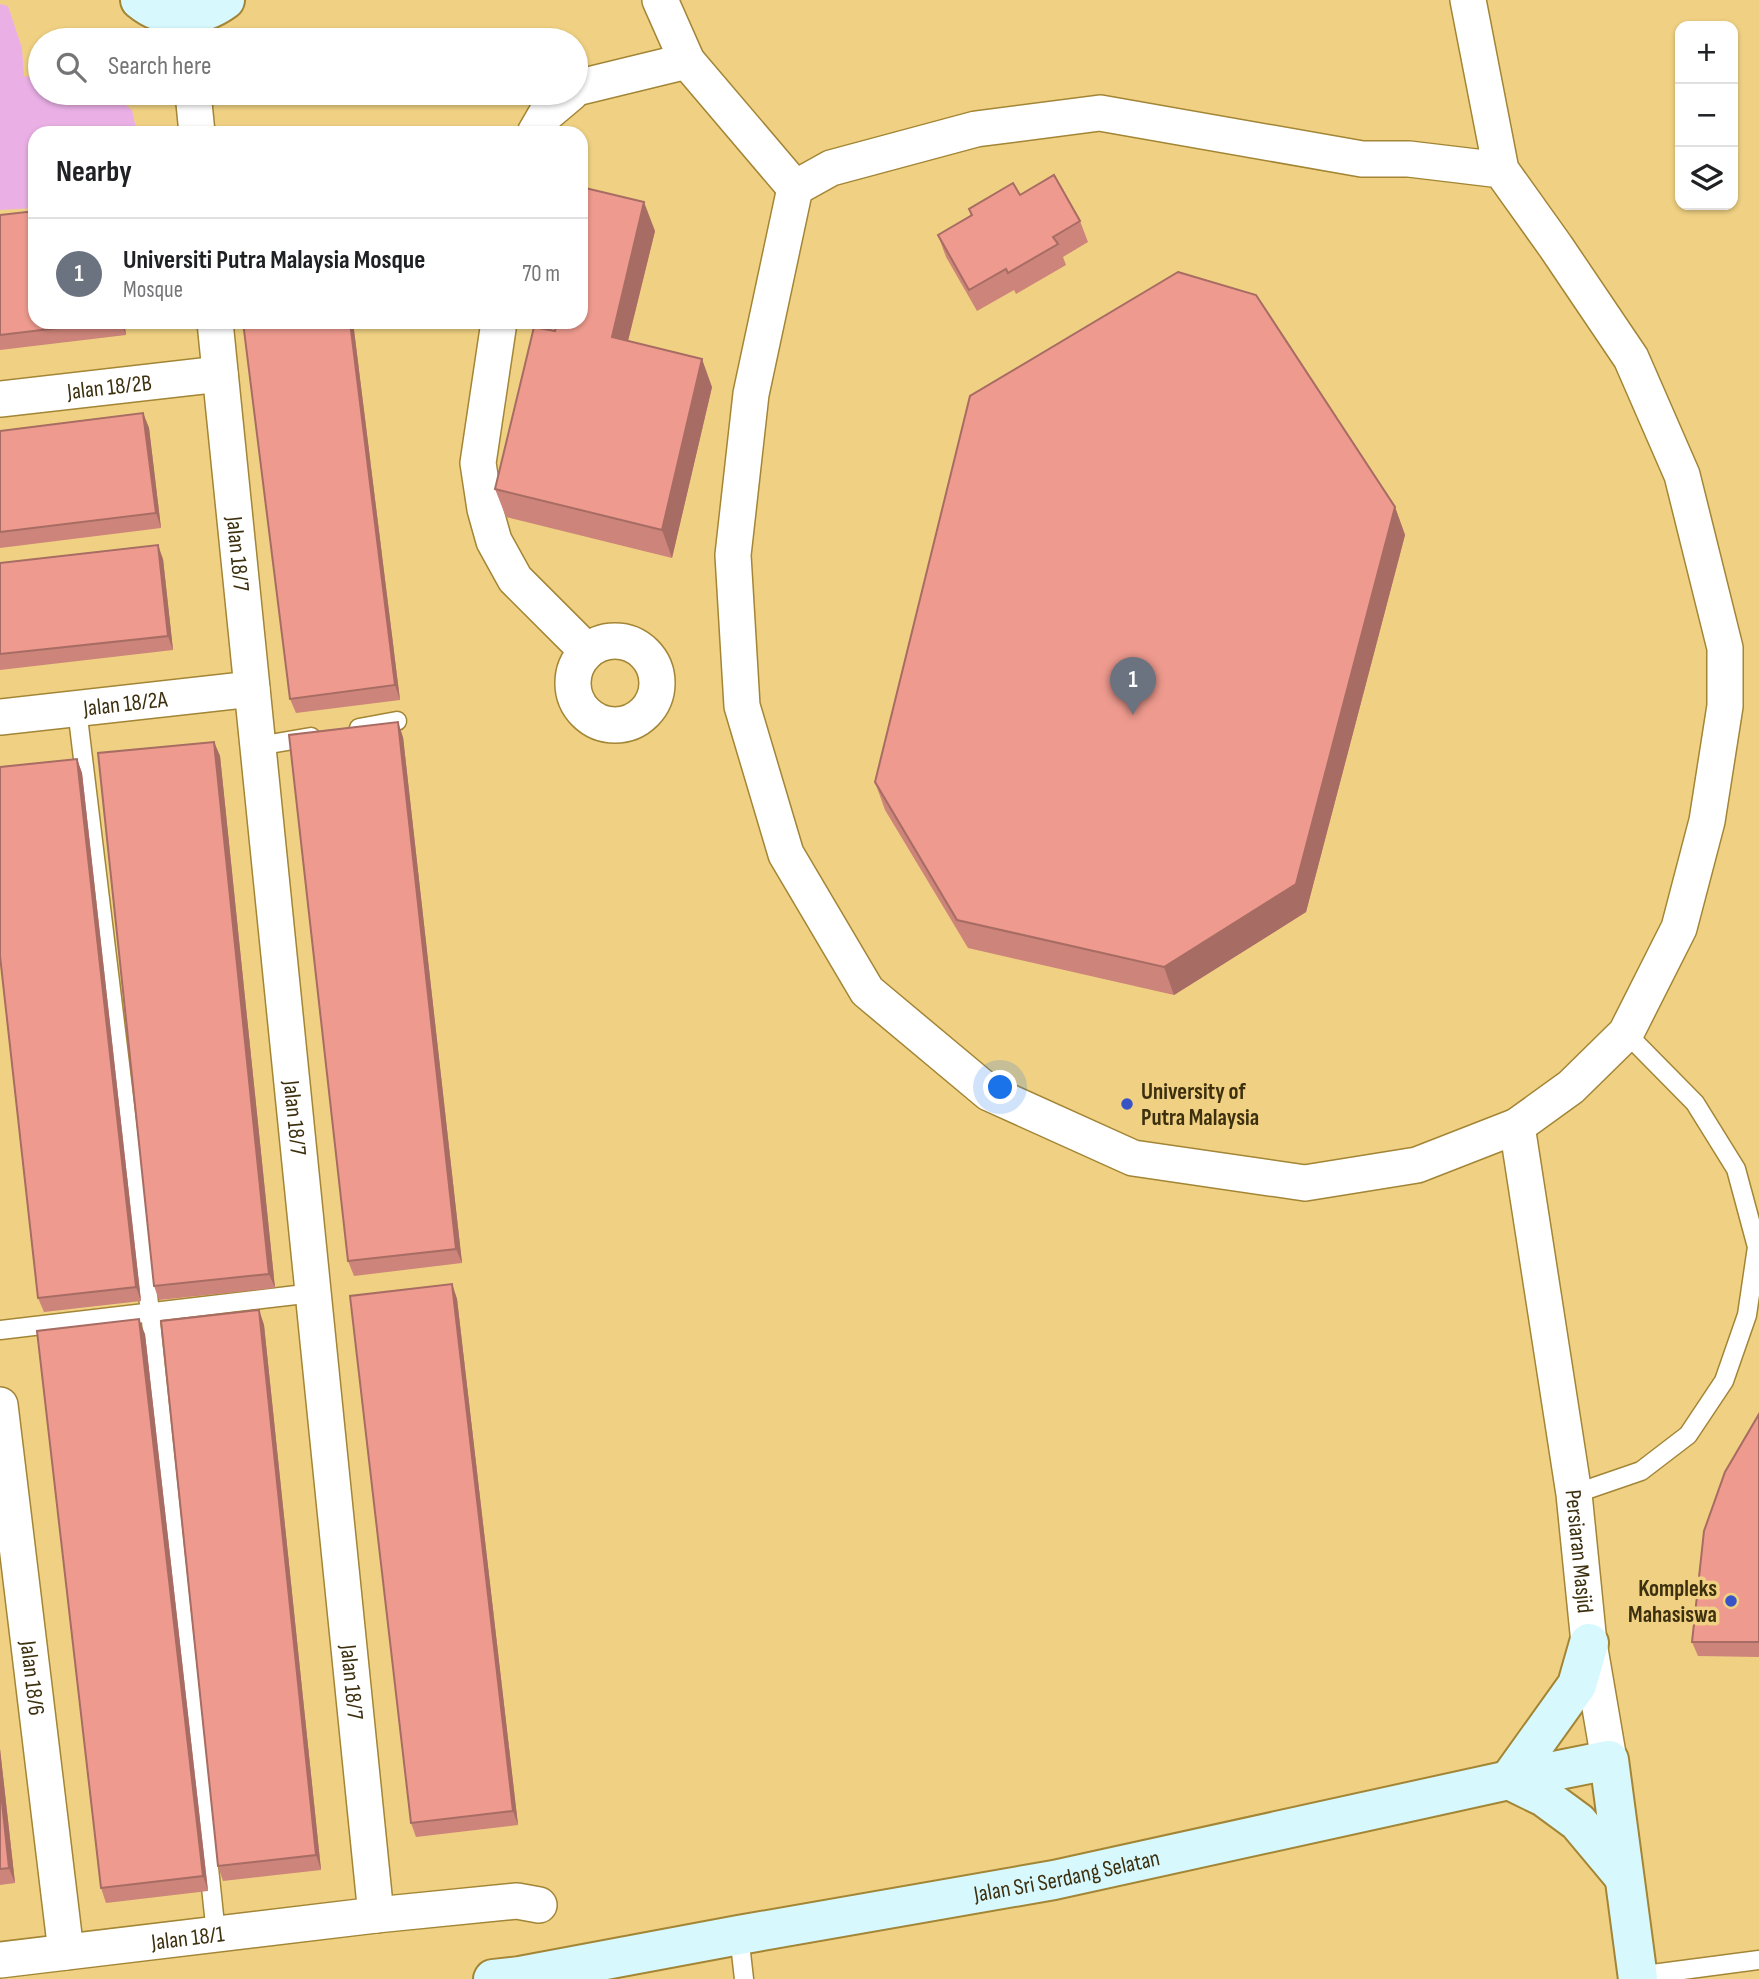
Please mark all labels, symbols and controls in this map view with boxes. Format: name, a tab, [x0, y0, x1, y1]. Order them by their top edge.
map controls	[1675, 21, 1738, 210]
button: +	[1675, 21, 1738, 84]
search box	[28, 28, 588, 105]
icon: search	[52, 48, 90, 86]
text: Search here	[108, 51, 211, 82]
button: −	[1675, 84, 1738, 147]
button: layers	[1675, 147, 1738, 210]
text: Nearby	[56, 154, 132, 190]
text: Universiti Putra Malaysia Mosque	[123, 245, 425, 276]
text: 1	[74, 260, 84, 288]
text: 70 m	[522, 260, 560, 288]
text: Mosque	[123, 276, 183, 304]
street label: Jalan 18/2B	[65, 369, 153, 406]
street label: Jalan 18/7	[220, 514, 255, 593]
pin: 1	[1110, 657, 1156, 715]
street label: Jalan 18/2A	[81, 685, 169, 723]
your location	[983, 1070, 1017, 1104]
street label: Jalan 18/7	[277, 1078, 312, 1157]
place label: University of Putra Malaysia	[1141, 1078, 1259, 1132]
marker: University of Putra Malaysia	[1119, 1096, 1135, 1112]
street label: Persiaran Masjid	[1559, 1488, 1599, 1615]
place label: Kompleks Mahasiswa	[1628, 1575, 1717, 1629]
marker: Kompleks Mahasiswa	[1723, 1593, 1739, 1609]
street label: Jalan 18/6	[13, 1638, 50, 1717]
street label: Jalan 18/7	[334, 1642, 369, 1721]
street label: Jalan Sri Serdang Selatan	[971, 1844, 1163, 1909]
street label: Jalan 18/1	[149, 1920, 226, 1957]

